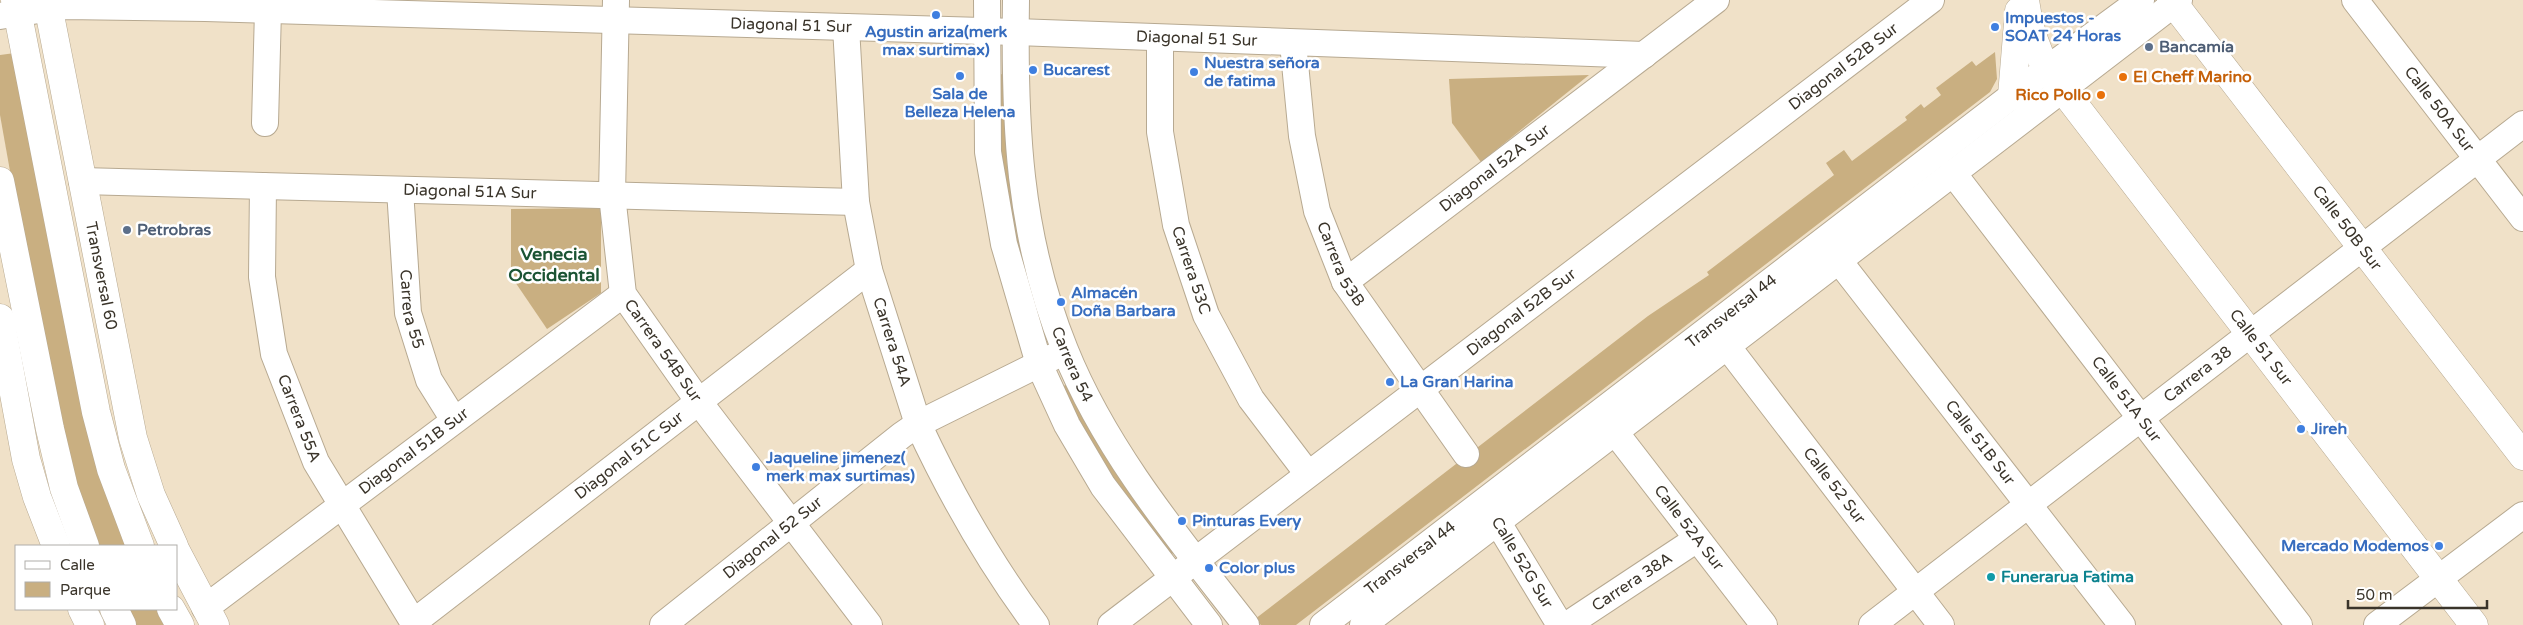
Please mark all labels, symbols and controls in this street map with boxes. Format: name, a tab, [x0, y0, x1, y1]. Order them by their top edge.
place label: Impuestos - SOAT 24 Horas	[2005, 8, 2121, 46]
marker: Agustin ariza(merk max surtimax)	[930, 9, 942, 21]
street label: Diagonal 51 Sur	[730, 14, 853, 37]
street label: Diagonal 52B Sur	[1785, 18, 1903, 115]
marker: Impuestos - SOAT 24 Horas	[1989, 21, 2001, 33]
place label: Agustin ariza(merk max surtimax)	[865, 22, 1008, 60]
street label: Diagonal 51 Sur	[1136, 26, 1259, 51]
place label: Bancamía	[2159, 37, 2234, 57]
marker: Bancamía	[2143, 41, 2155, 53]
place label: Nuestra señora de fatima	[1204, 53, 1320, 91]
place label: Bucarest	[1043, 60, 1111, 80]
street label: Calle 50A Sur	[2400, 62, 2479, 157]
marker: Bucarest	[1027, 64, 1039, 76]
marker: Nuestra señora de fatima	[1188, 66, 1200, 78]
place label: El Cheff Marino	[2133, 67, 2252, 87]
marker: Sala de Belleza Helena	[954, 70, 966, 82]
marker: El Cheff Marino	[2117, 71, 2129, 83]
place label: Sala de Belleza Helena	[905, 84, 1015, 122]
place label: Rico Pollo	[2015, 85, 2091, 105]
marker: Rico Pollo	[2095, 89, 2107, 101]
street label: Diagonal 52A Sur	[1436, 119, 1555, 217]
street label: Diagonal 51A Sur	[403, 180, 538, 203]
street label: Calle 50B Sur	[2308, 181, 2387, 275]
street label: Carrera 53B	[1312, 219, 1369, 310]
street label: Transversal 60	[81, 220, 122, 332]
place label: Petrobras	[137, 220, 212, 240]
street label: Carrera 53C	[1167, 223, 1215, 317]
marker: Petrobras	[121, 224, 133, 236]
district label: Venecia Occidental	[508, 243, 600, 286]
street label: Diagonal 52B Sur	[1463, 264, 1581, 360]
street label: Carrera 55	[395, 269, 429, 351]
street label: Transversal 44	[1682, 270, 1781, 353]
place label: Almacén Doña Barbara	[1071, 283, 1176, 321]
street label: Carrera 54B Sur	[620, 295, 707, 407]
street label: Carrera 54A	[868, 295, 915, 389]
marker: Almacén Doña Barbara	[1055, 296, 1067, 308]
street label: Calle 51 Sur	[2225, 305, 2297, 390]
street label: Carrera 54	[1047, 324, 1098, 406]
street label: Carrera 38	[2160, 342, 2236, 407]
street label: Calle 51A Sur	[2087, 352, 2166, 447]
street label: Carrera 55A	[273, 372, 325, 465]
place label: La Gran Harina	[1400, 372, 1513, 392]
marker: La Gran Harina	[1384, 376, 1396, 388]
street label: Calle 51B Sur	[1941, 396, 2020, 490]
street label: Diagonal 51B Sur	[355, 403, 473, 499]
street label: Diagonal 51C Sur	[571, 407, 688, 504]
place label: Jireh	[2310, 419, 2347, 439]
marker: Jireh	[2295, 423, 2307, 435]
street label: Calle 52 Sur	[1798, 443, 1870, 529]
place label: Jaqueline jimenez( merk max surtimas)	[765, 448, 915, 486]
marker: Jaqueline jimenez( merk max surtimas)	[750, 461, 762, 473]
street label: Calle 52A Sur	[1650, 481, 1729, 575]
street label: Diagonal 52 Sur	[719, 492, 827, 584]
place label: Pinturas Every	[1192, 511, 1301, 531]
street label: Calle 52G Sur	[1487, 513, 1558, 613]
marker: Pinturas Every	[1176, 515, 1188, 527]
street label: Transversal 44	[1361, 517, 1460, 599]
place label: Mercado Modemos	[2281, 536, 2429, 556]
marker: Mercado Modemos	[2433, 540, 2445, 552]
legend	[15, 545, 178, 610]
street label: Carrera 38A	[1588, 548, 1676, 616]
text: Calle	[60, 556, 95, 574]
place label: Color plus	[1219, 558, 1295, 578]
marker: Color plus	[1203, 562, 1215, 574]
place label: Funerarua Fatima	[2001, 567, 2134, 587]
marker: Funerarua Fatima	[1985, 571, 1997, 583]
scale bar	[2348, 578, 2487, 610]
text: Parque	[60, 581, 111, 599]
text: 50 m	[2356, 586, 2393, 604]

